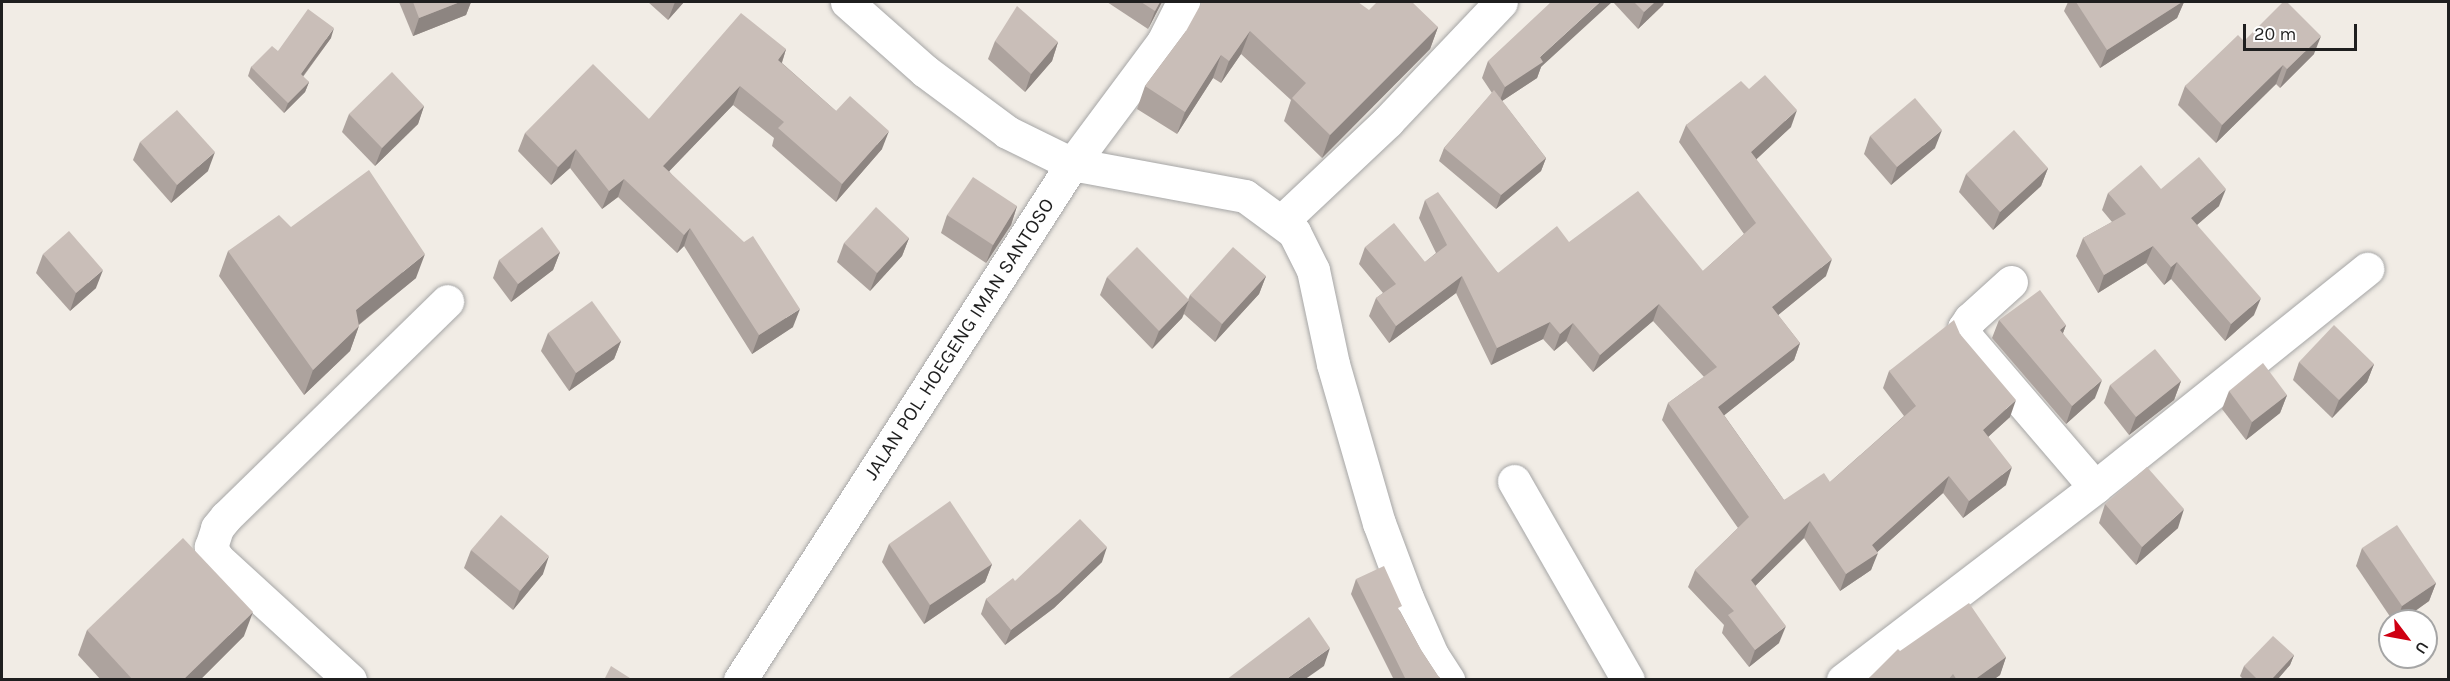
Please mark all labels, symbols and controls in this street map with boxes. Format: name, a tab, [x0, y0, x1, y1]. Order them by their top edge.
scale bar	[2246, 12, 2360, 50]
text: 20 m	[2254, 23, 2296, 45]
street label: JALAN POL. HOEGENG IMAN SANTOSO	[859, 194, 1059, 484]
north arrow	[2378, 609, 2438, 669]
text: U	[2411, 638, 2433, 657]

